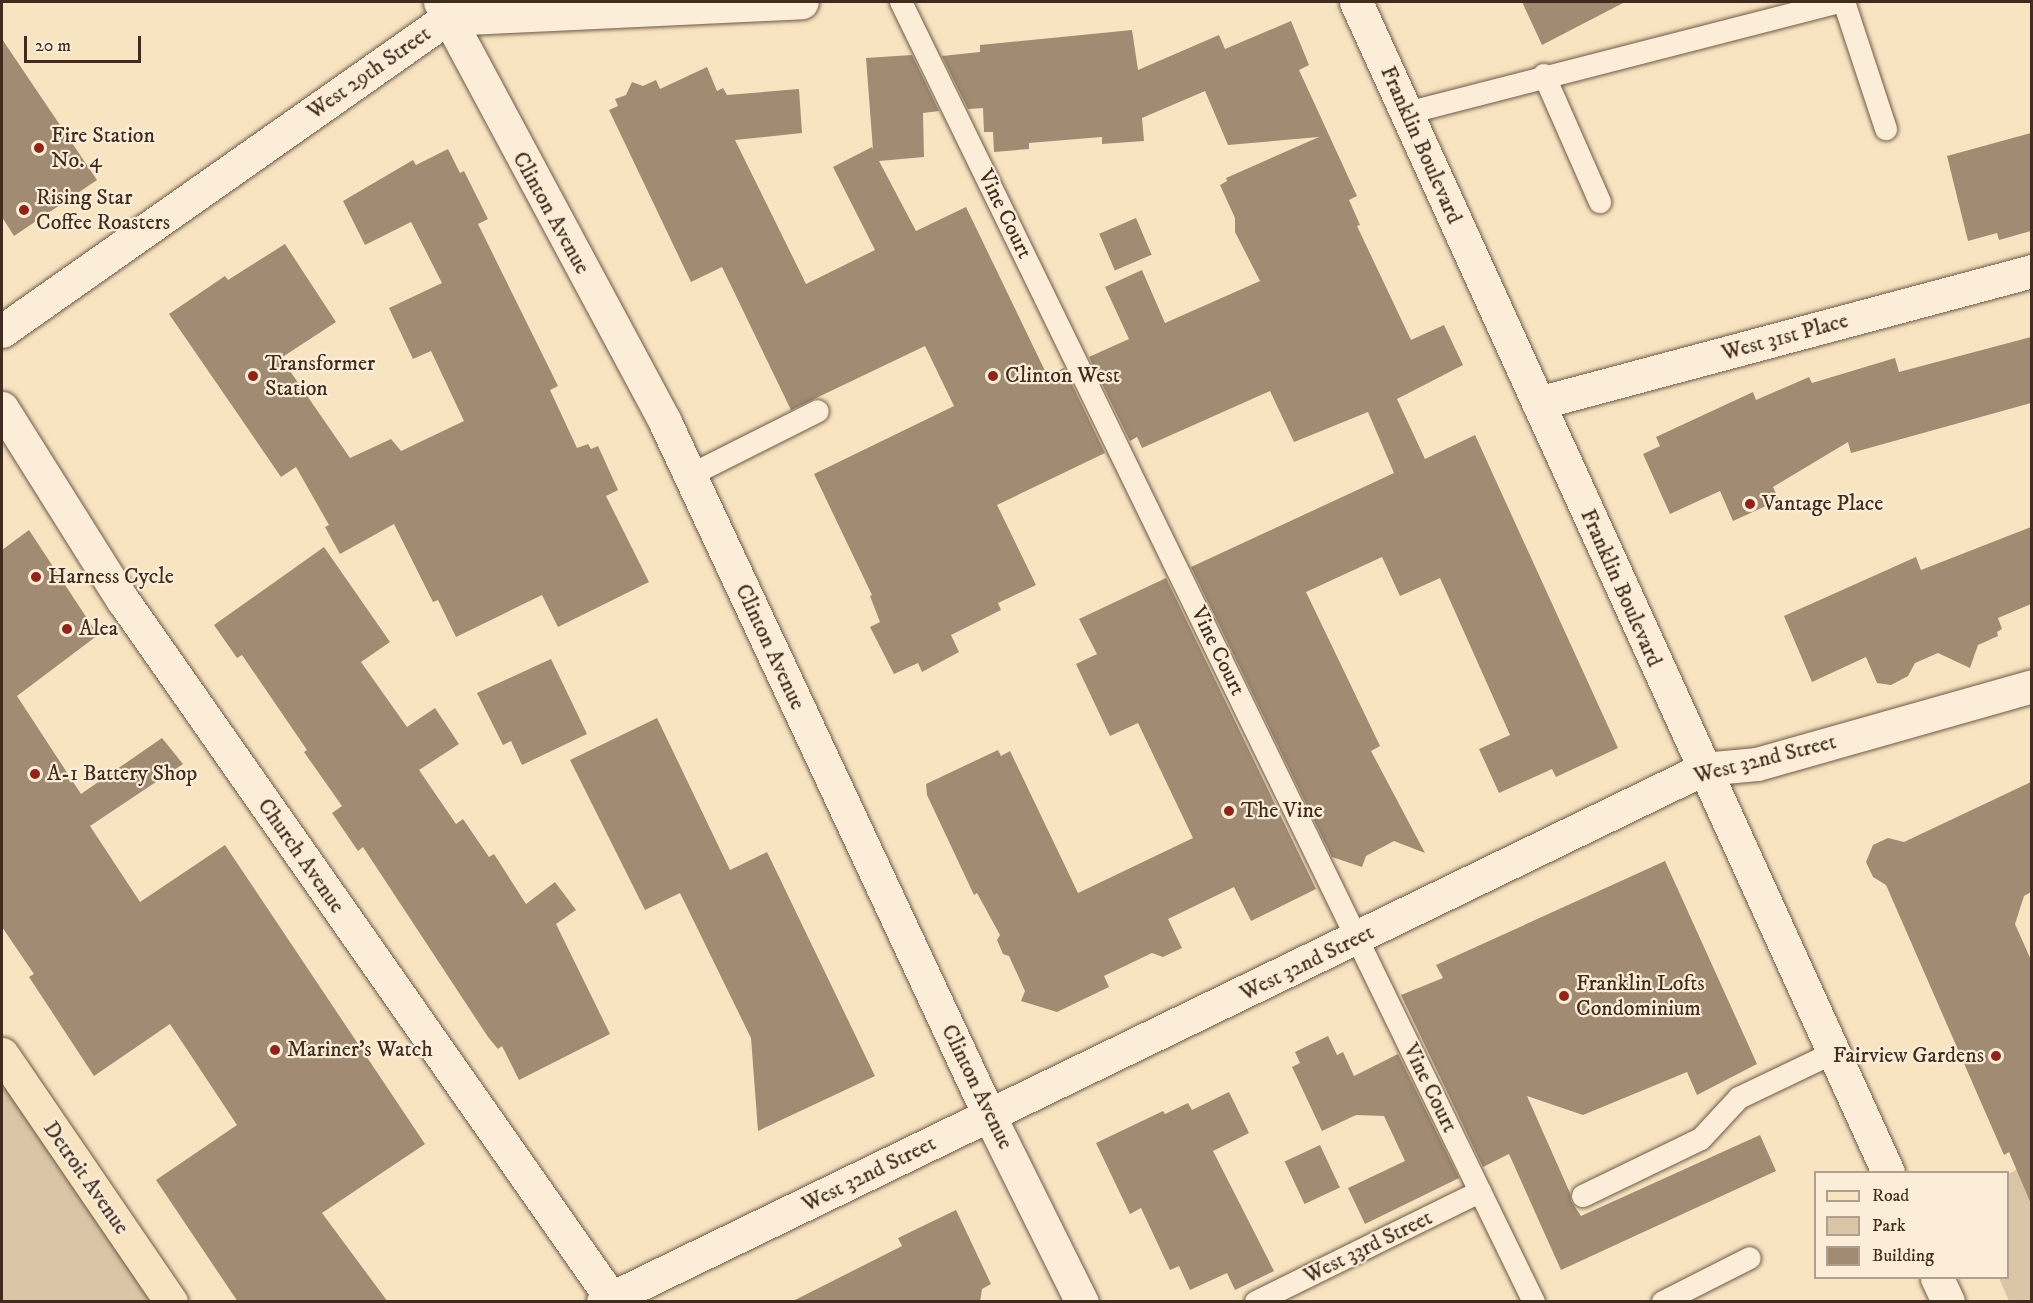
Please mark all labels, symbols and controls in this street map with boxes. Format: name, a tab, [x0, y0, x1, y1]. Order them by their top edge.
street label: West 29th Street	[302, 21, 436, 125]
scale bar	[27, 24, 144, 62]
text: 20 m	[35, 35, 71, 57]
street label: Franklin Boulevard	[1374, 62, 1468, 228]
place label: Fire Station No. 4	[51, 122, 155, 174]
marker: Fire Station No. 4	[32, 141, 46, 155]
street label: Clinton Avenue	[507, 147, 595, 279]
street label: Vine Court	[972, 165, 1038, 263]
place label: Rising Star Coffee Roasters	[36, 184, 170, 236]
marker: Rising Star Coffee Roasters	[17, 203, 31, 217]
street label: West 31st Place	[1719, 307, 1851, 367]
place label: Transformer Station	[265, 350, 375, 402]
place label: Clinton West	[1005, 363, 1120, 389]
marker: Transformer Station	[246, 369, 260, 383]
marker: Clinton West	[986, 369, 1000, 383]
place label: Vantage Place	[1762, 491, 1883, 517]
marker: Vantage Place	[1743, 497, 1757, 511]
street label: Franklin Boulevard	[1574, 505, 1668, 671]
place label: Harness Cycle	[48, 564, 174, 590]
marker: Harness Cycle	[29, 570, 43, 584]
street label: Clinton Avenue	[729, 580, 811, 714]
street label: Vine Court	[1185, 602, 1251, 700]
place label: Alea	[79, 616, 118, 642]
marker: Alea	[60, 622, 74, 636]
street label: West 32nd Street	[1691, 729, 1839, 789]
place label: A-1 Battery Shop	[47, 761, 197, 787]
marker: A-1 Battery Shop	[28, 767, 42, 781]
street label: Church Avenue	[252, 794, 350, 918]
place label: The Vine	[1241, 798, 1323, 824]
marker: The Vine	[1222, 804, 1236, 818]
street label: West 32nd Street	[1236, 919, 1378, 1007]
place label: Franklin Lofts Condominium	[1576, 970, 1705, 1022]
marker: Franklin Lofts Condominium	[1557, 989, 1571, 1003]
street label: Clinton Avenue	[935, 1020, 1019, 1154]
place label: Mariner's Watch	[287, 1037, 433, 1063]
street label: Vine Court	[1397, 1039, 1463, 1137]
marker: Mariner's Watch	[268, 1043, 282, 1057]
place label: Fairview Gardens	[1833, 1043, 1984, 1069]
marker: Fairview Gardens	[1989, 1049, 2003, 1063]
street label: Detroit Avenue	[37, 1116, 135, 1240]
street label: West 32nd Street	[798, 1130, 940, 1218]
legend	[1814, 1171, 2009, 1279]
text: Road	[1872, 1185, 1909, 1207]
street label: West 33rd Street	[1299, 1205, 1437, 1289]
text: Park	[1872, 1215, 1906, 1237]
text: Building	[1872, 1245, 1934, 1267]

